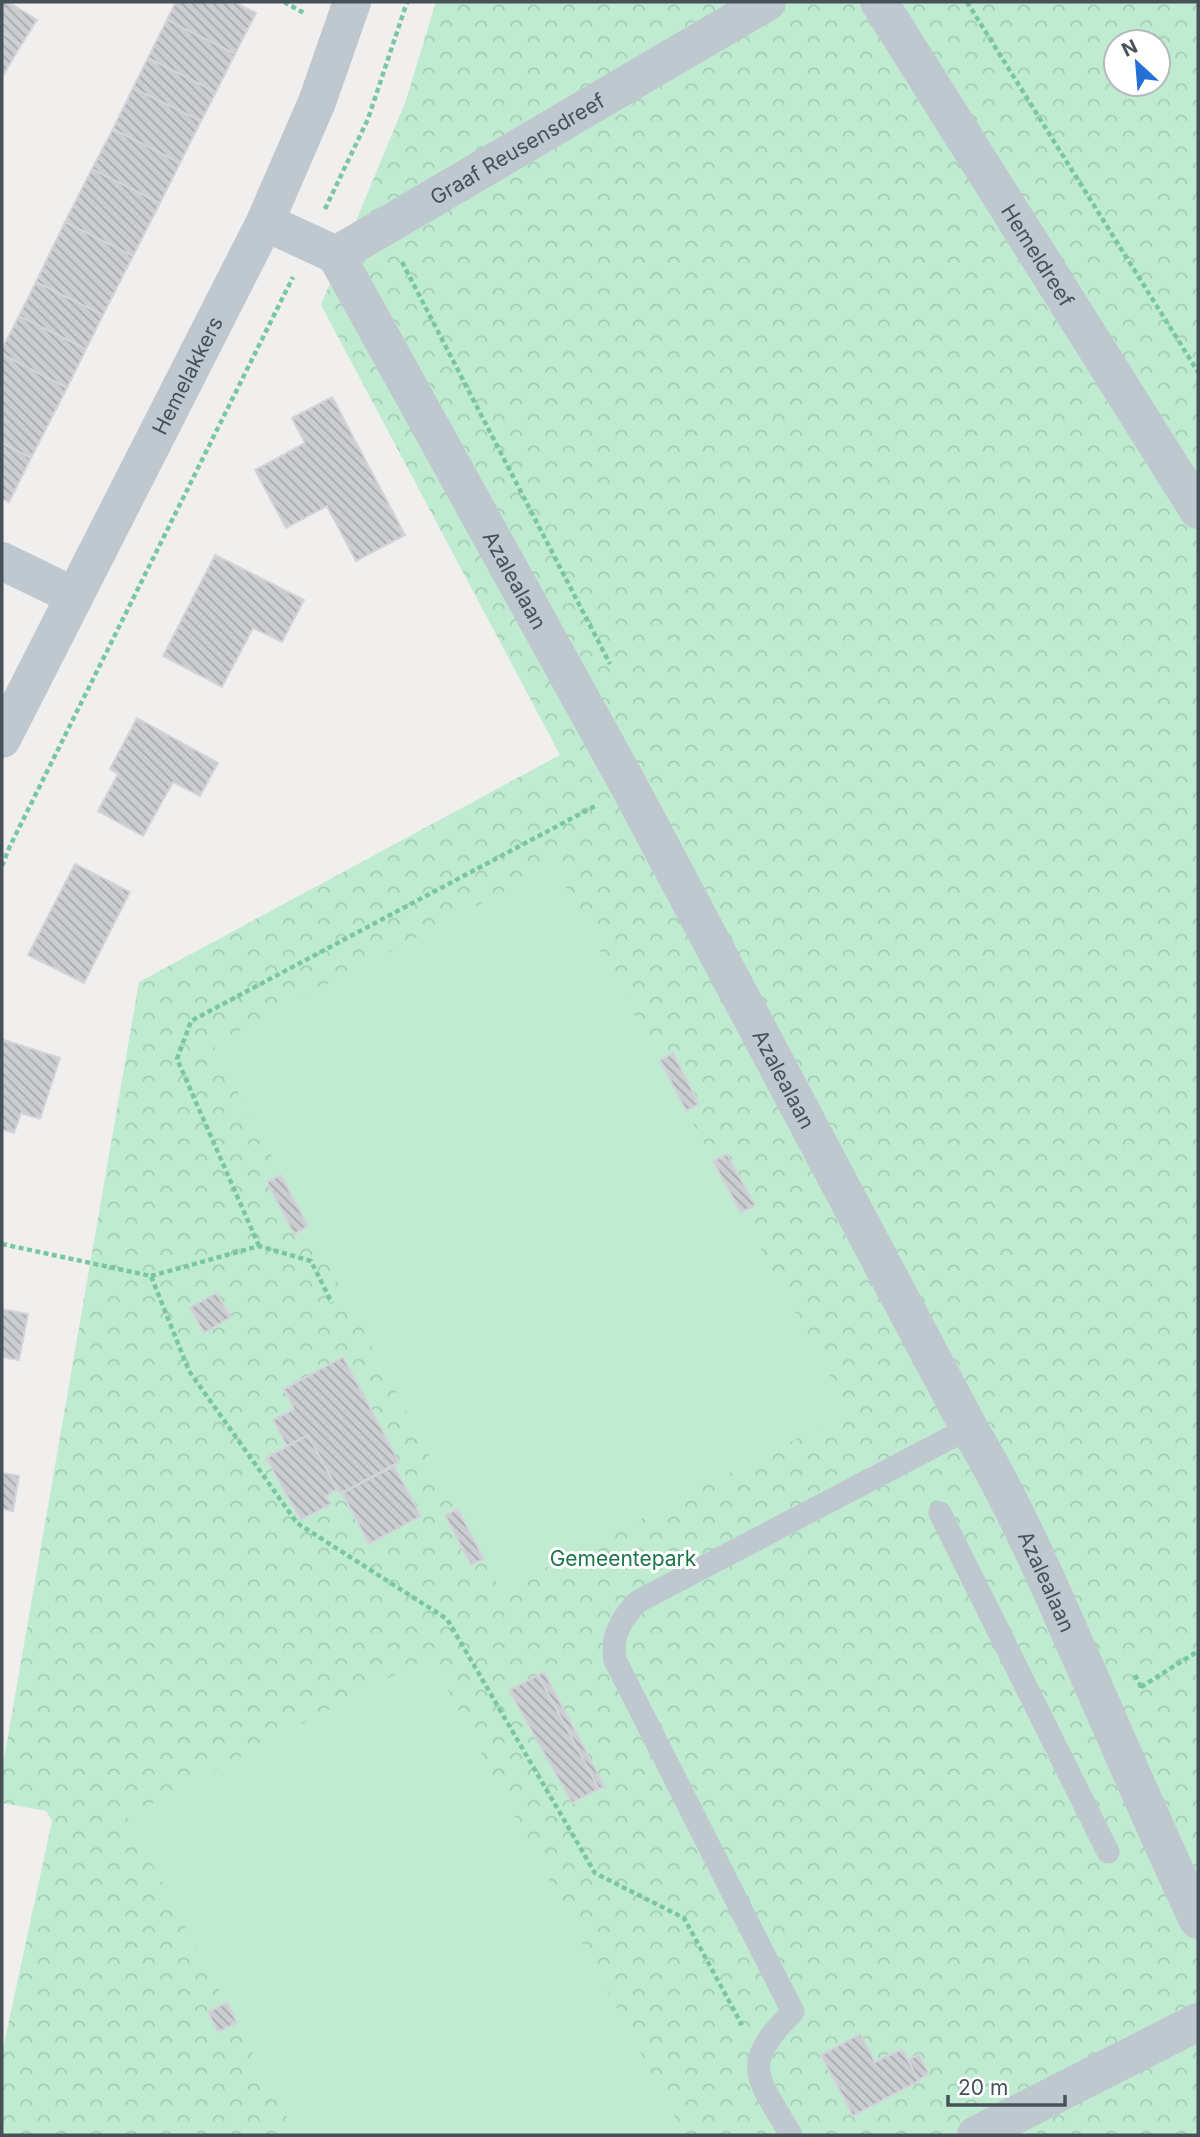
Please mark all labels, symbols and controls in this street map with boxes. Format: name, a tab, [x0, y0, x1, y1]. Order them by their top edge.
north arrow	[1102, 28, 1172, 98]
text: N	[1118, 35, 1141, 62]
street label: Graaf Reusensdreef	[425, 88, 609, 210]
street label: Hemeldreef	[996, 199, 1080, 311]
street label: Hemelakkers	[147, 312, 227, 439]
street label: Azalealaan	[478, 526, 552, 633]
street label: Azalealaan	[748, 1025, 821, 1133]
street label: Azalealaan	[1013, 1527, 1081, 1636]
park label: Gemeentepark	[550, 1546, 697, 1571]
scale bar	[948, 2064, 1065, 2108]
text: 20 m	[958, 2075, 1008, 2100]

